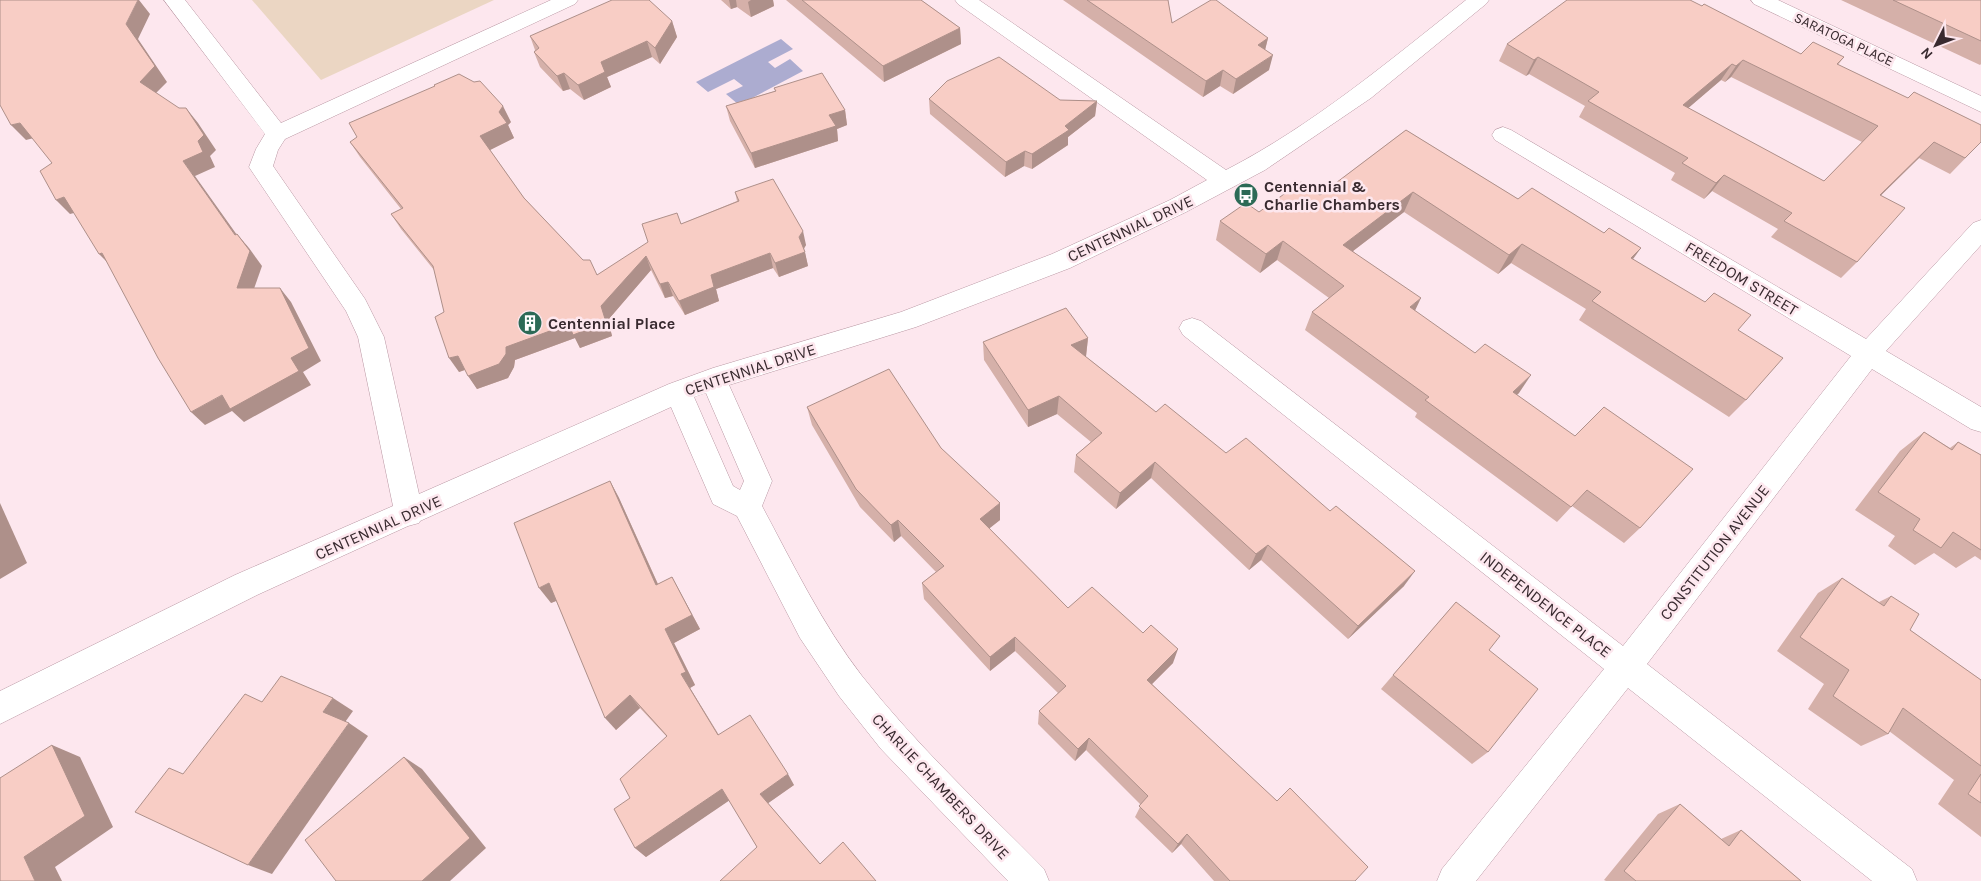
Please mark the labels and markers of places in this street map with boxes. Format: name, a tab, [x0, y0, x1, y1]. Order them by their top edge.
place label: Centennial & Charlie Chambers	[1264, 177, 1400, 214]
bus stop icon: Centennial & Charlie Chambers	[1233, 182, 1259, 208]
building icon: Centennial Place	[517, 310, 543, 336]
place label: Centennial Place	[548, 314, 675, 333]

